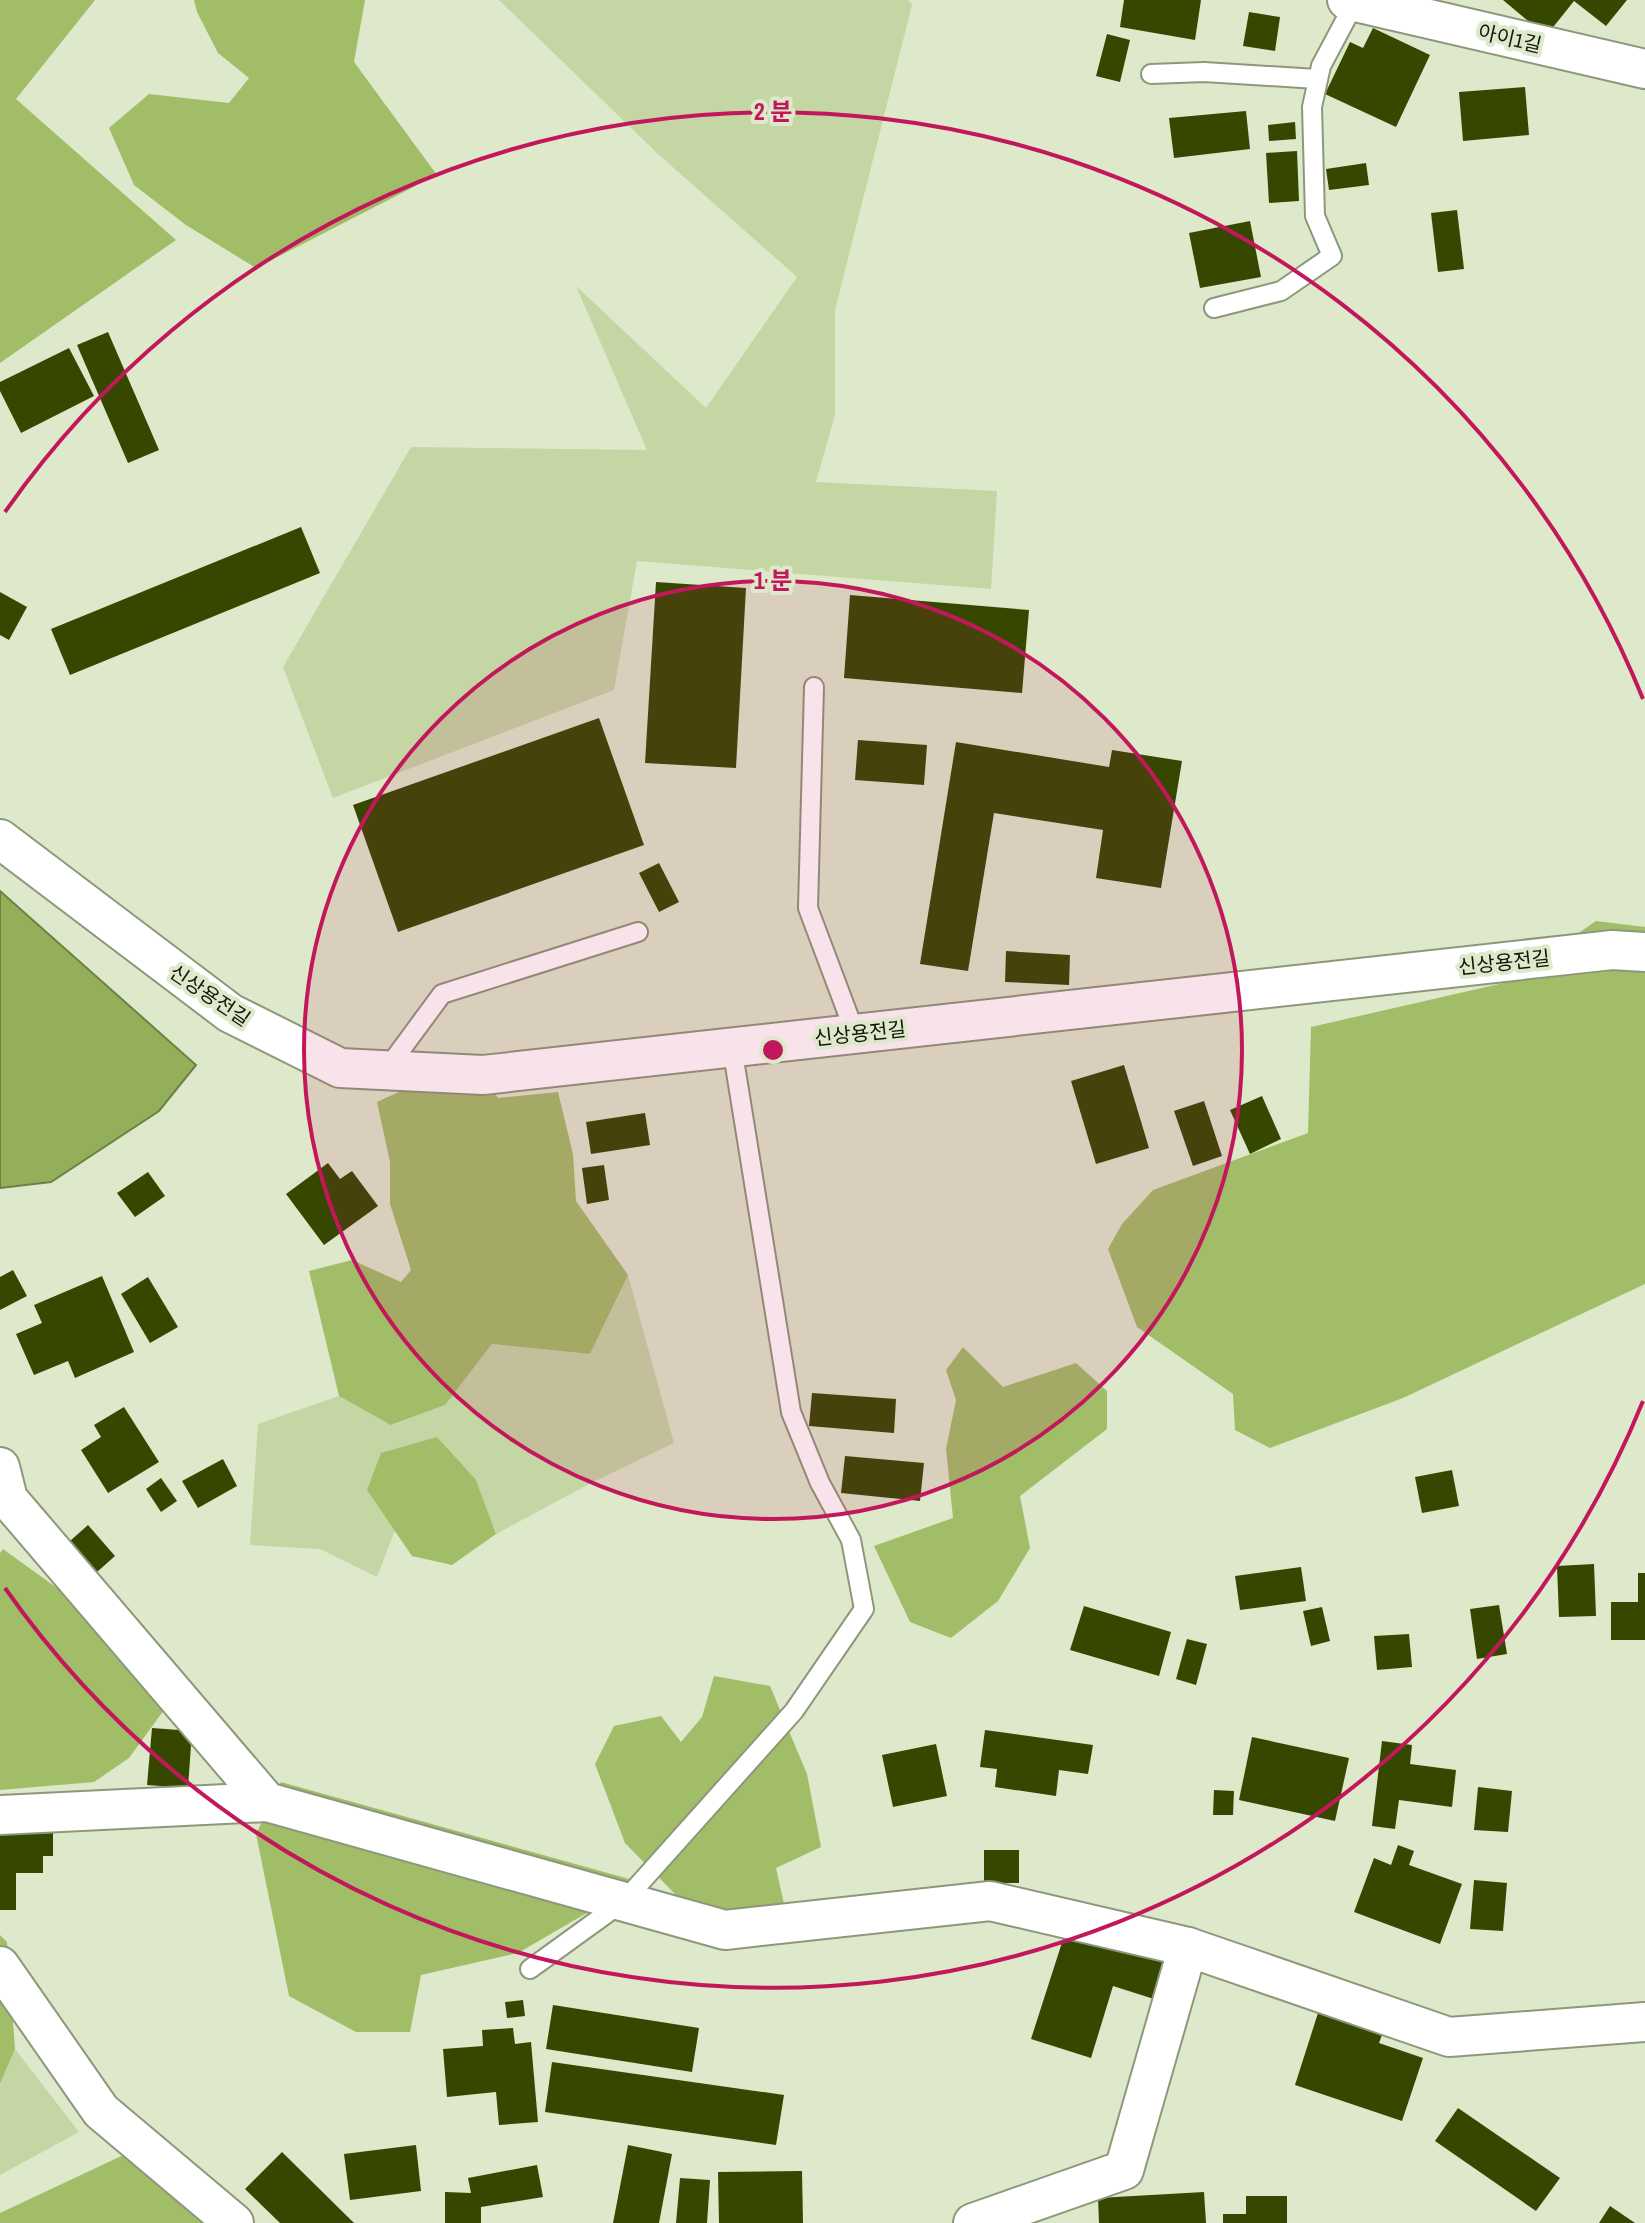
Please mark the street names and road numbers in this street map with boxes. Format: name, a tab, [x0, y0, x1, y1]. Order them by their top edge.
street label: 아이1길	[1476, 18, 1544, 58]
street label: 신상용전길	[1457, 944, 1551, 980]
street label: 신상용전길	[164, 958, 256, 1032]
street label: 신상용전길	[813, 1015, 907, 1051]

